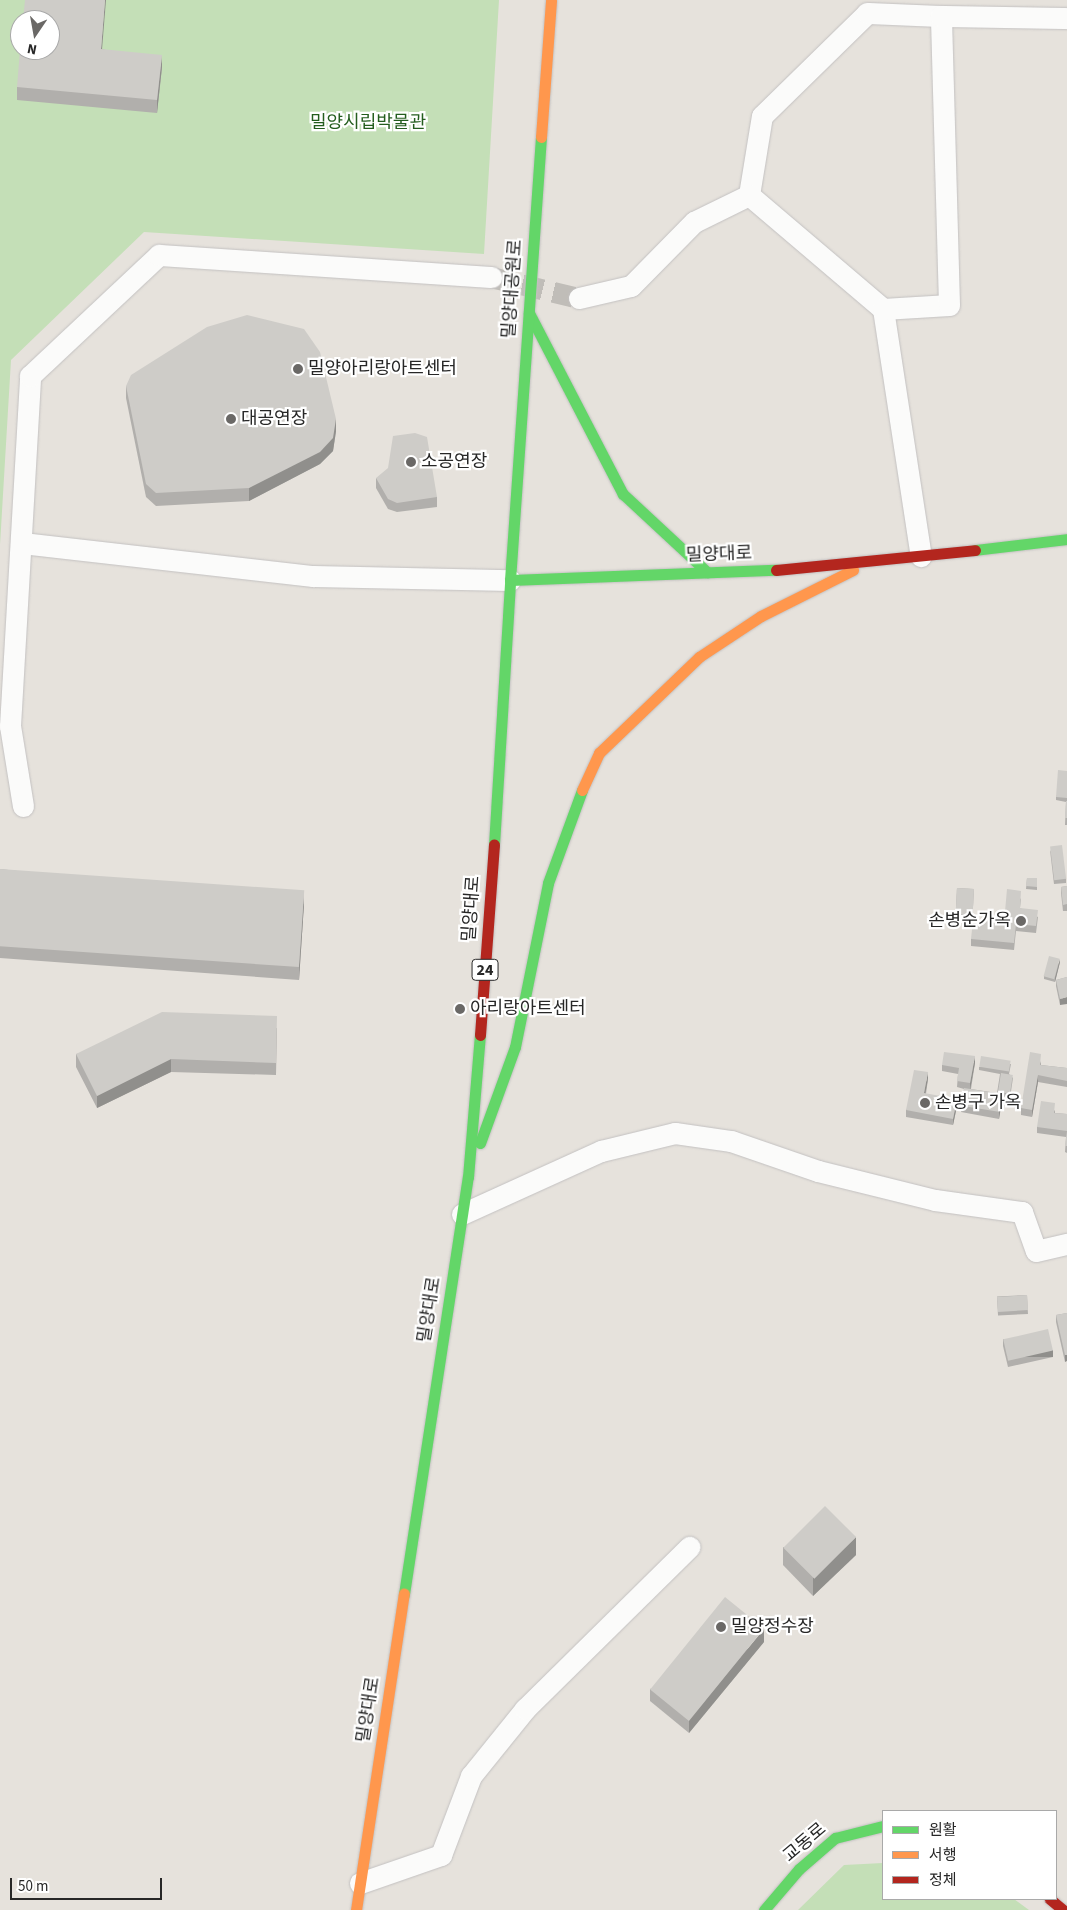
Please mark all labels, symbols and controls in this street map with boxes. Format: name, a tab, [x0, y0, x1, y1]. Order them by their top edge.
north arrow	[10, 10, 60, 60]
text: N	[25, 38, 39, 59]
park label: 밀양시립박물관	[310, 112, 426, 134]
street label: 밀양대공원로	[499, 239, 527, 339]
place label: 밀양아리랑아트센터	[308, 358, 457, 380]
marker: 밀양아리랑아트센터	[292, 363, 304, 375]
place label: 대공연장	[241, 408, 307, 430]
marker: 대공연장	[225, 413, 237, 425]
place label: 소공연장	[421, 451, 487, 473]
marker: 소공연장	[405, 456, 417, 468]
street label: 밀양대로	[686, 543, 752, 567]
street label: 밀양대로	[459, 875, 485, 943]
place label: 손병순가옥	[928, 910, 1011, 932]
marker: 손병순가옥	[1015, 915, 1027, 927]
road number: 24	[471, 956, 499, 984]
place label: 아리랑아트센터	[470, 998, 586, 1020]
marker: 아리랑아트센터	[454, 1003, 466, 1015]
place label: 손병구 가옥	[935, 1092, 1021, 1114]
marker: 손병구 가옥	[919, 1097, 931, 1109]
street label: 밀양대로	[414, 1276, 446, 1344]
place label: 밀양정수장	[731, 1616, 814, 1638]
marker: 밀양정수장	[715, 1621, 727, 1633]
street label: 밀양대로	[353, 1676, 385, 1744]
legend	[882, 1810, 1057, 1900]
street label: 교동로	[779, 1819, 831, 1867]
text: 원활	[929, 1820, 957, 1841]
text: 서행	[929, 1845, 957, 1866]
scale bar	[12, 1868, 165, 1900]
text: 정체	[929, 1870, 957, 1891]
text: 50 m	[18, 1876, 48, 1897]

